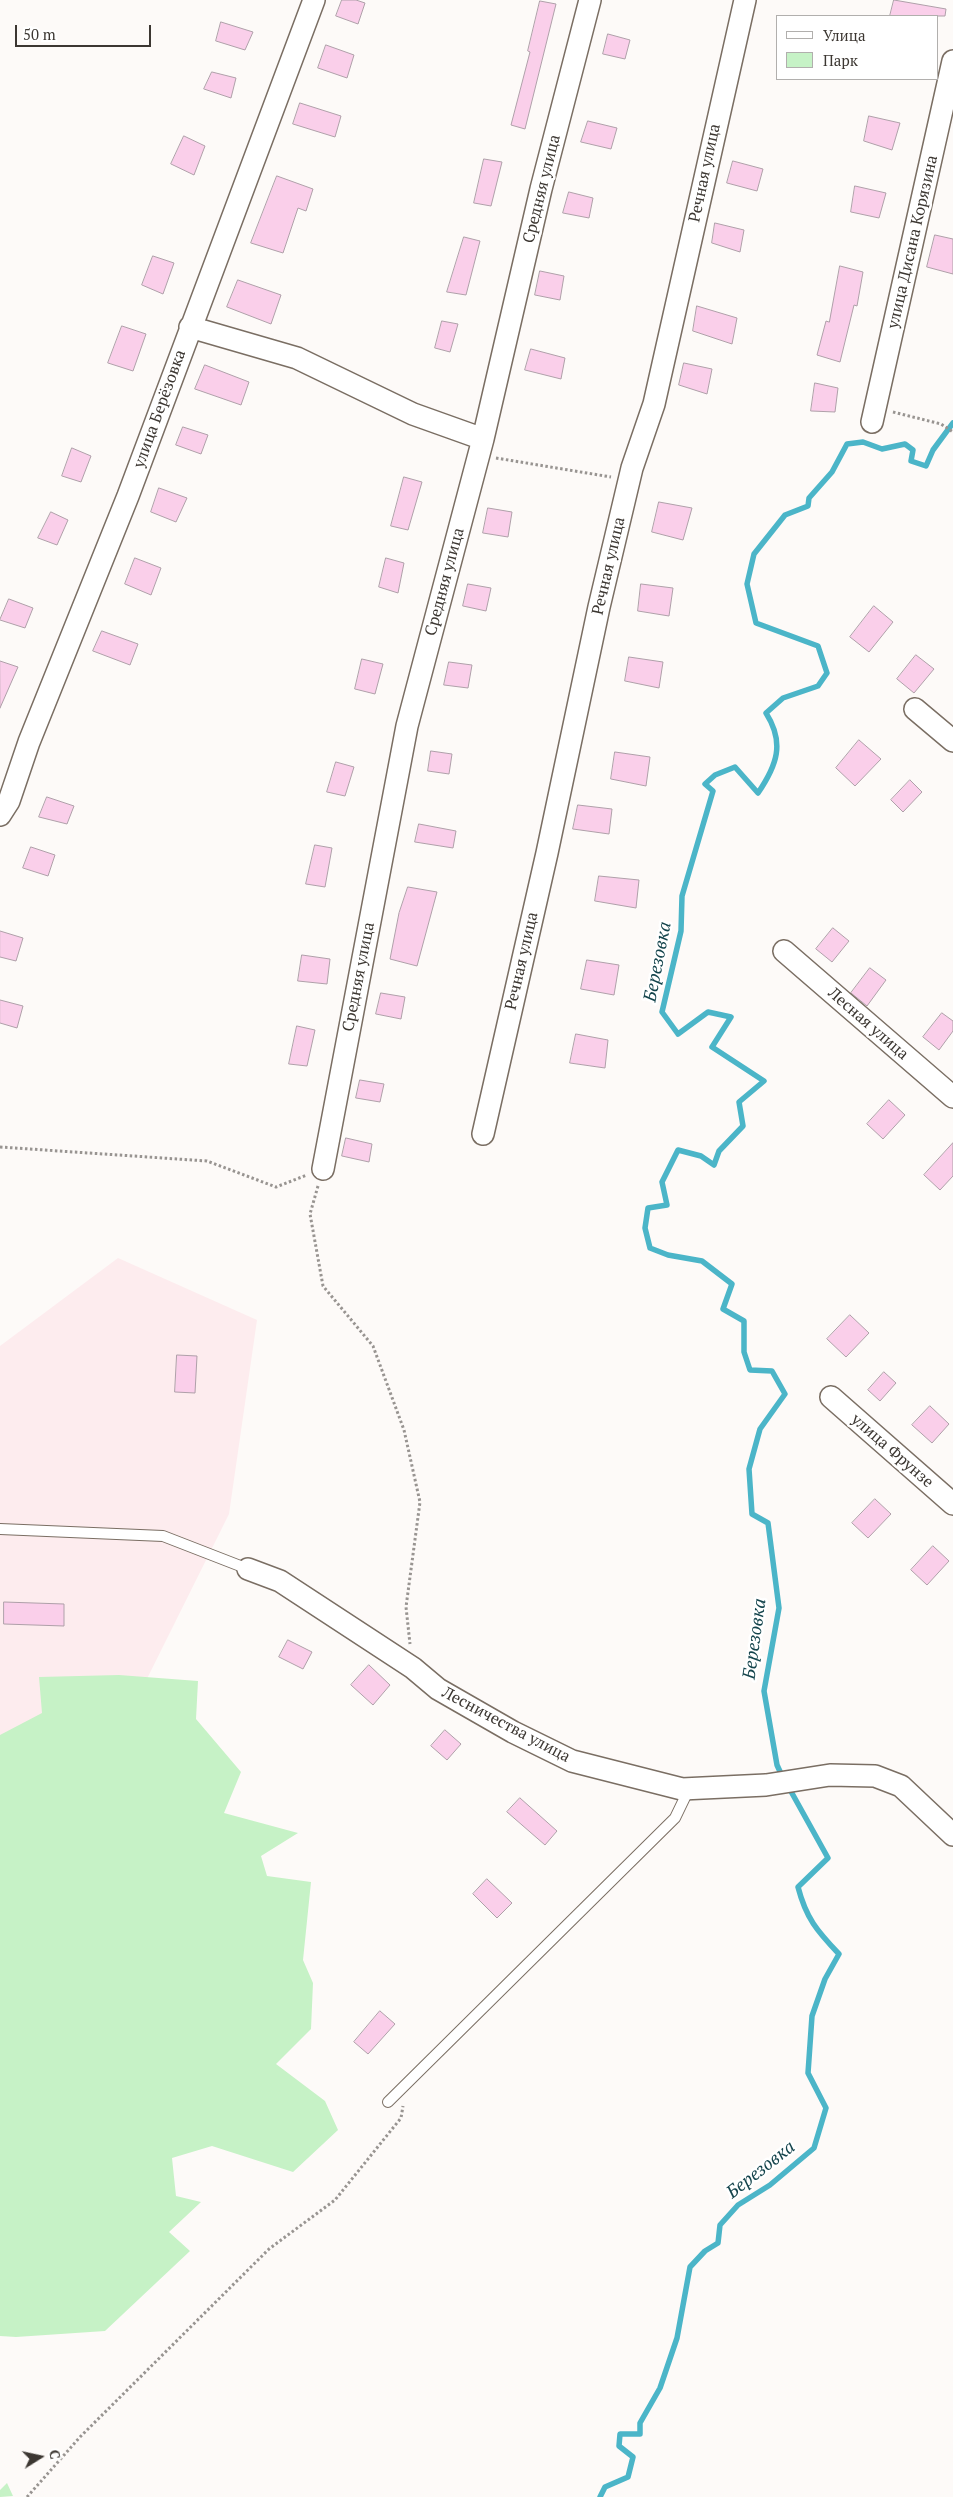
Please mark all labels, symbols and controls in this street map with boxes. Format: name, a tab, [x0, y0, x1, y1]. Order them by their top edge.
scale bar	[18, 15, 154, 47]
legend	[776, 15, 938, 80]
text: 50 m	[23, 24, 56, 44]
text: Улица	[823, 25, 866, 45]
text: Парк	[823, 50, 858, 70]
street label: Речная улица	[685, 122, 725, 224]
street label: Средняя улица	[519, 133, 565, 245]
street label: улица Дисана Корязина	[884, 153, 942, 331]
street label: улица Берёзовка	[130, 347, 190, 471]
street label: Речная улица	[588, 515, 630, 617]
street label: Средняя улица	[421, 526, 469, 638]
street label: Речная улица	[501, 910, 543, 1012]
water label: Березовка	[640, 920, 676, 1004]
street label: Средняя улица	[339, 921, 379, 1033]
street label: Лесная улица	[824, 984, 912, 1064]
street label: улица Фрунзе	[847, 1410, 937, 1492]
water label: Березовка	[739, 1597, 771, 1681]
street label: Лесничества улица	[439, 1683, 573, 1767]
water label: Березовка	[722, 2137, 800, 2203]
north arrow	[15, 2432, 65, 2482]
text: С	[45, 2448, 65, 2460]

